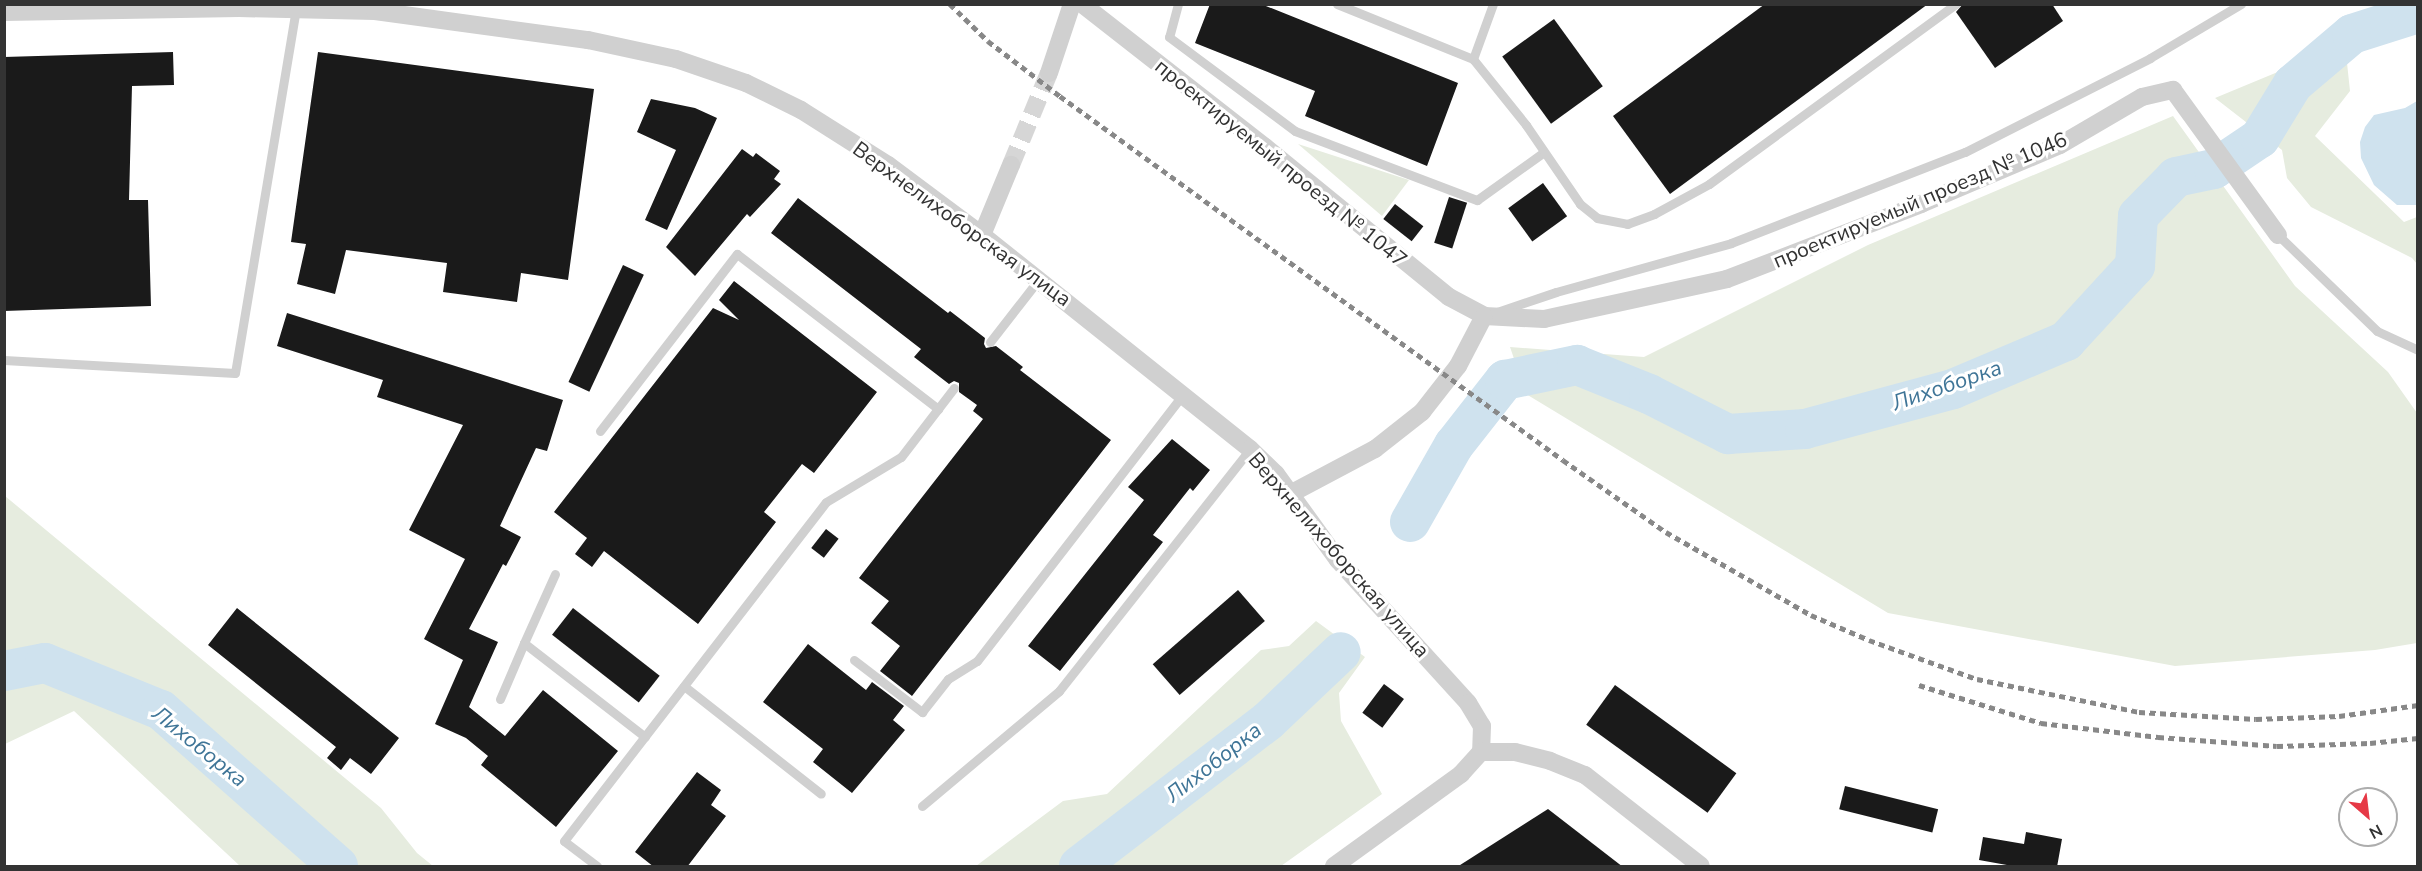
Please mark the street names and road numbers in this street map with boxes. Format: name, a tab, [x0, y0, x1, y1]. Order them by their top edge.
street label: проектируемый проезд № 1047	[1150, 53, 1412, 273]
street label: проектируемый проезд № 1046	[1769, 126, 2071, 274]
street label: Верхнелихоборская улица	[848, 136, 1076, 312]
street label: Верхнелихоборская улица	[1243, 447, 1435, 663]

